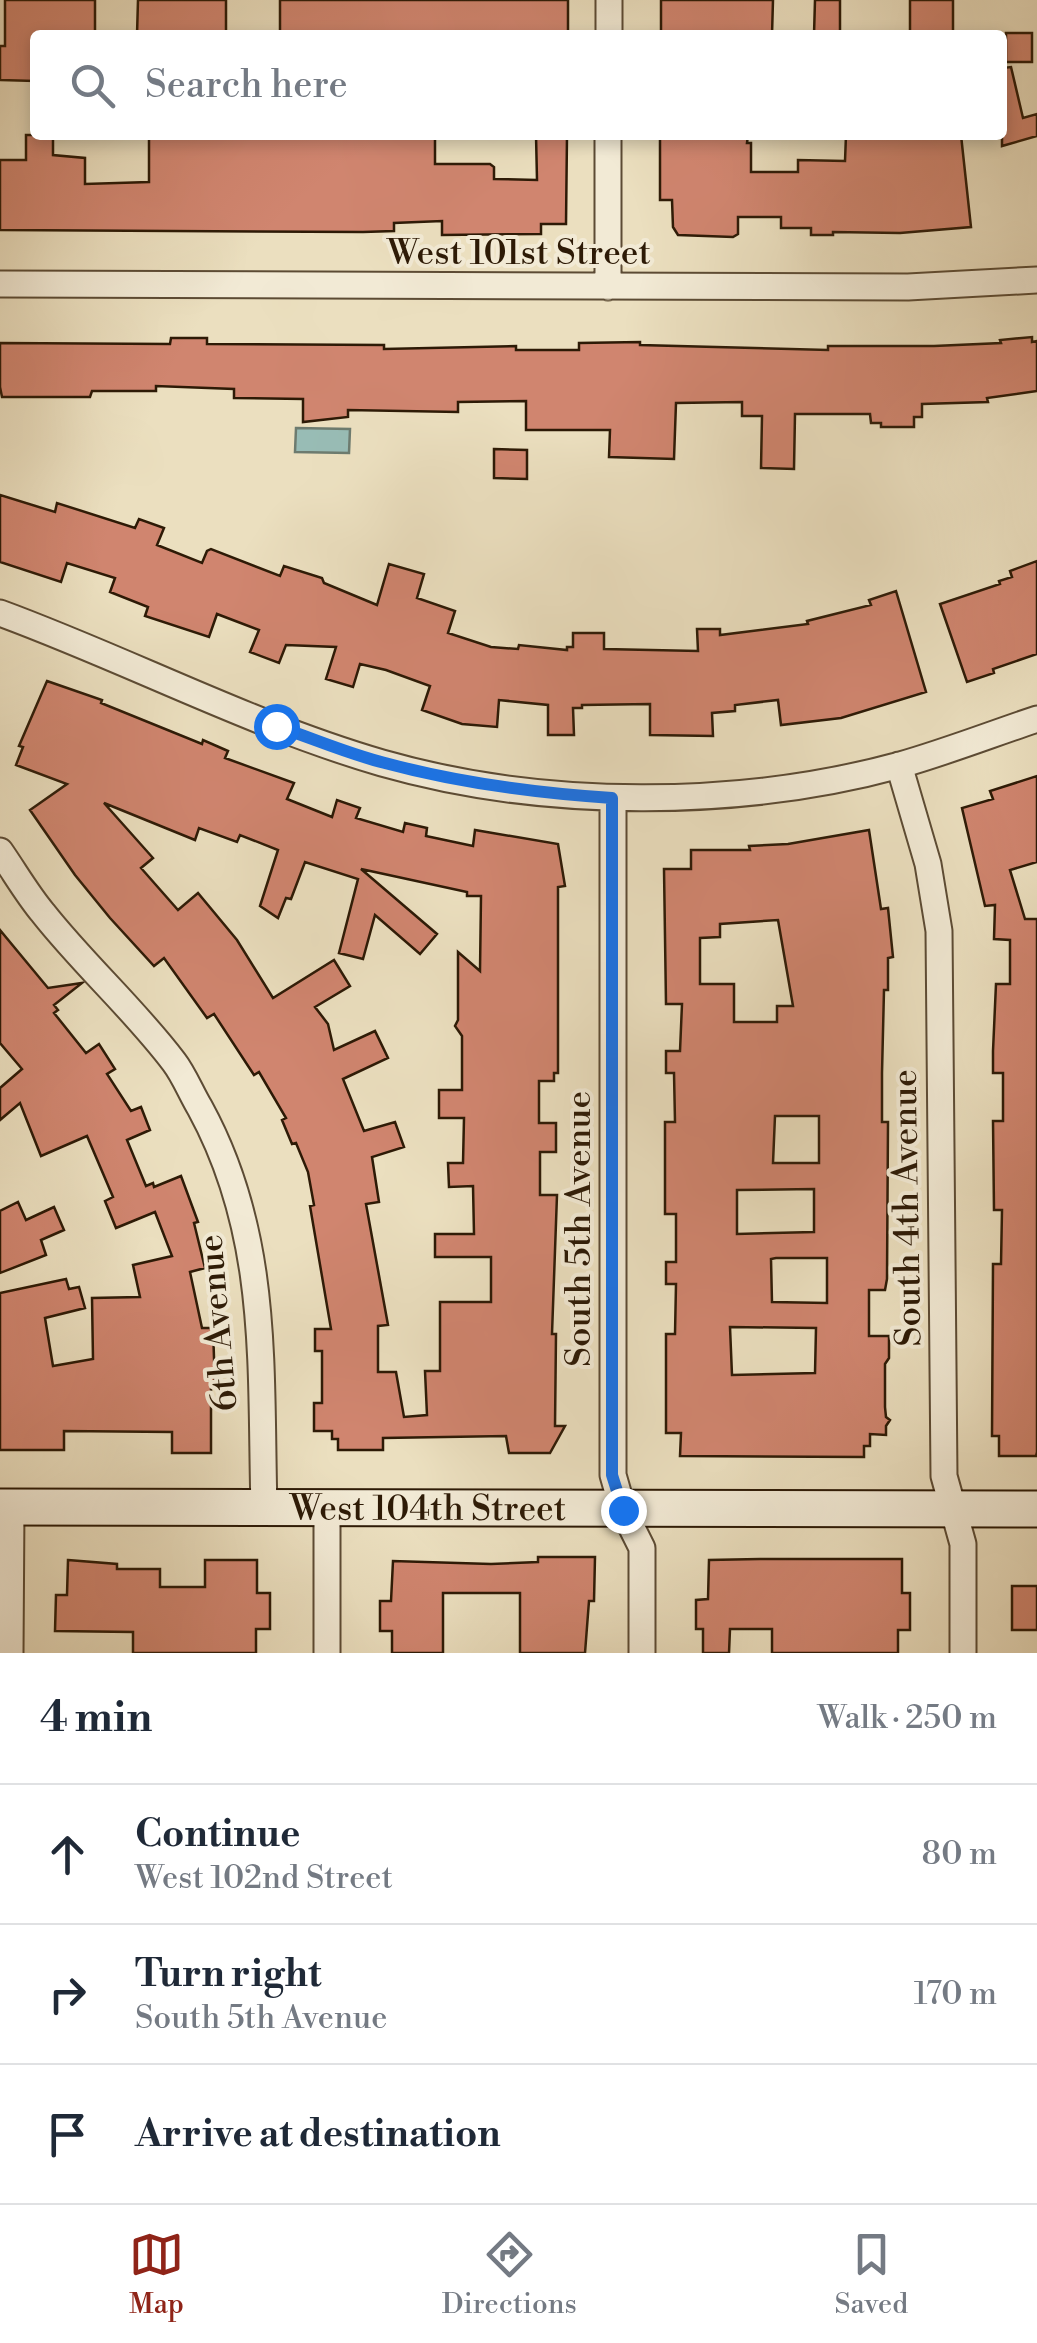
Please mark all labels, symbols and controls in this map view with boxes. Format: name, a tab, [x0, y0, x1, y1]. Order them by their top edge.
search box	[30, 30, 1007, 140]
icon: search	[65, 58, 120, 113]
text: Search here	[145, 62, 348, 109]
street label: West 101st Street	[386, 232, 651, 275]
route start	[254, 704, 300, 750]
street label: South 4th Avenue	[884, 1069, 931, 1347]
street label: South 5th Avenue	[558, 1091, 601, 1367]
street label: 6th Avenue	[189, 1233, 248, 1413]
street label: West 104th Street	[289, 1488, 566, 1531]
route end	[601, 1488, 647, 1534]
text: 4 min	[40, 1692, 152, 1745]
text: Walk · 250 m	[817, 1698, 997, 1738]
text: Continue	[135, 1811, 300, 1858]
icon: ahead	[40, 1827, 95, 1882]
text: 80 m	[922, 1834, 997, 1874]
text: West 102nd Street	[135, 1858, 393, 1898]
text: Turn right	[135, 1951, 321, 1998]
icon: right	[40, 1967, 95, 2022]
text: 170 m	[914, 1974, 997, 2014]
text: South 5th Avenue	[135, 1998, 387, 2038]
icon: arrive	[40, 2107, 95, 2162]
text: Arrive at destination	[135, 2111, 501, 2158]
tab: Map	[129, 2227, 184, 2322]
tab: Directions	[442, 2227, 577, 2322]
tab: Saved	[835, 2227, 908, 2322]

